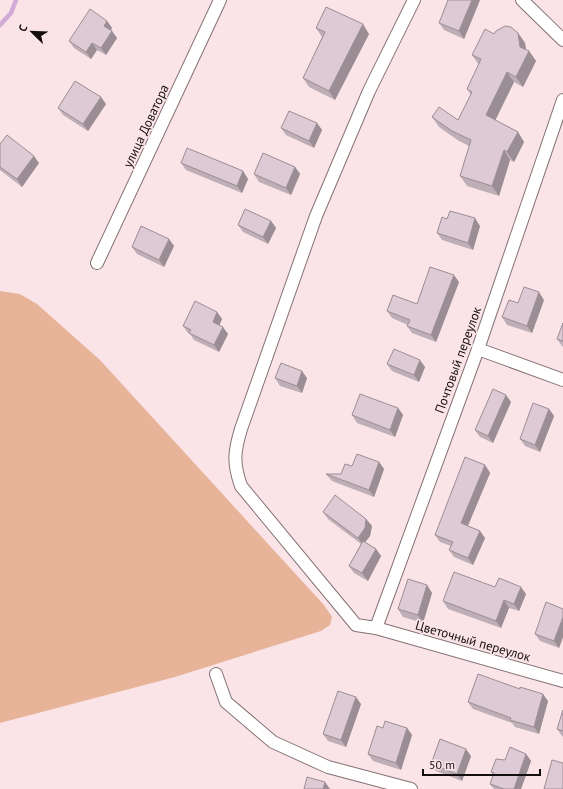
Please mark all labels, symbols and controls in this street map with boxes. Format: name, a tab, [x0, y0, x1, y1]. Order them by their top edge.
north arrow	[12, 12, 52, 52]
text: С	[15, 23, 30, 34]
street label: улица Доватора	[119, 82, 173, 170]
street label: Почтовый переулок	[431, 304, 485, 416]
street label: Цветочный переулок	[413, 616, 533, 666]
scale bar	[423, 751, 540, 777]
text: 50 m	[429, 757, 455, 772]

